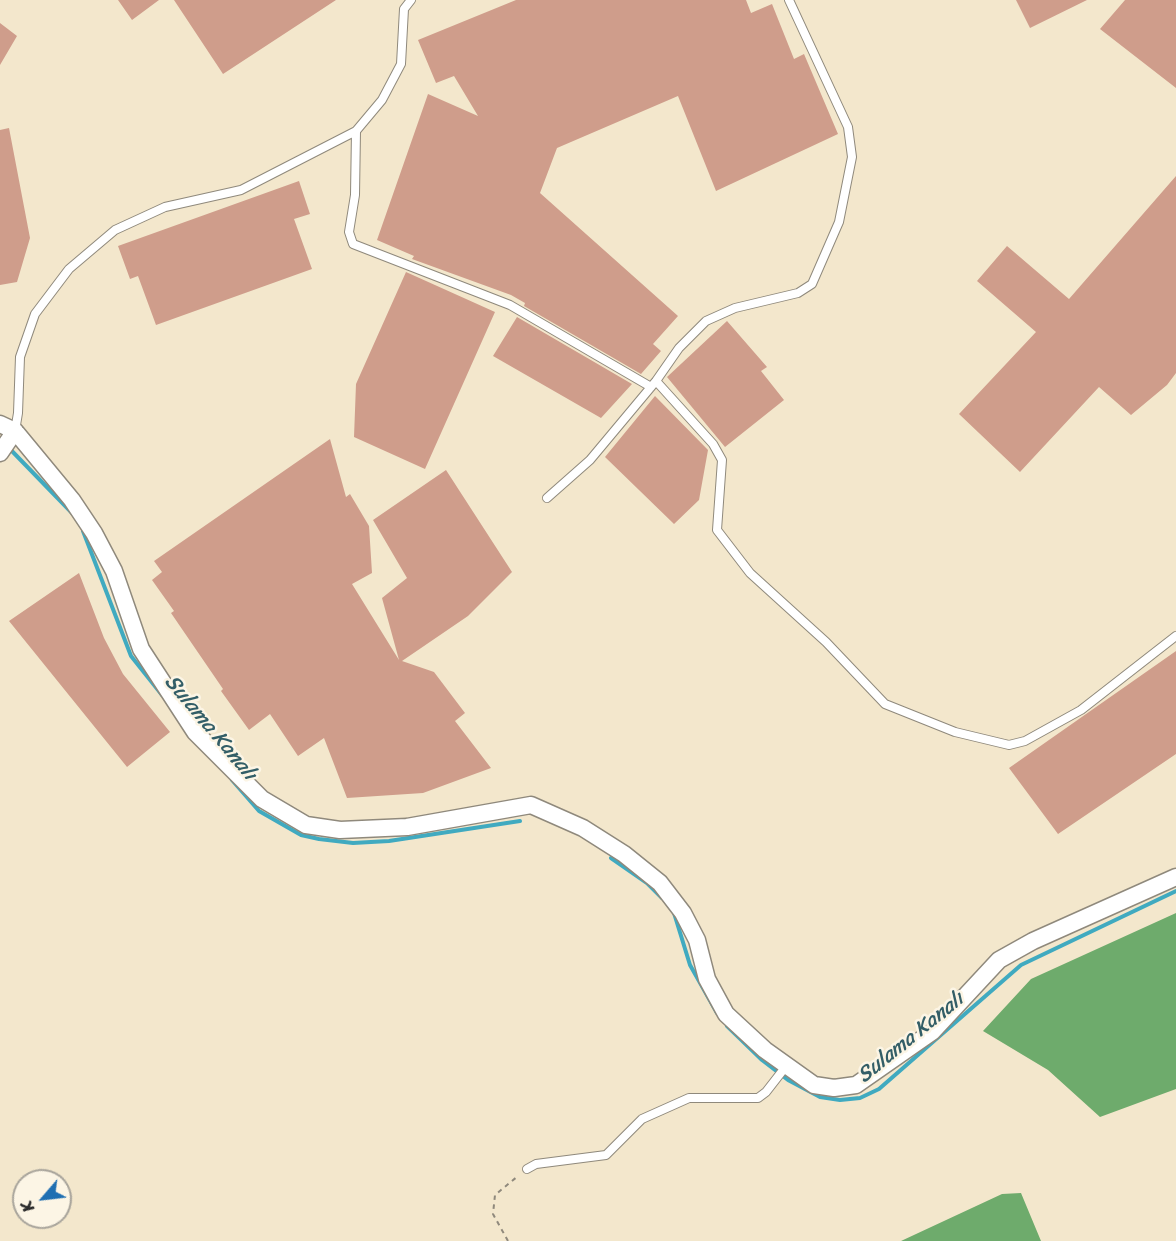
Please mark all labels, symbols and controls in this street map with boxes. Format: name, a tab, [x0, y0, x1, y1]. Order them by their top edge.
water label: Sulama Kanalı	[159, 670, 261, 786]
water label: Sulama Kanalı	[853, 987, 969, 1089]
north arrow	[12, 1169, 72, 1229]
text: K	[12, 1196, 43, 1218]

